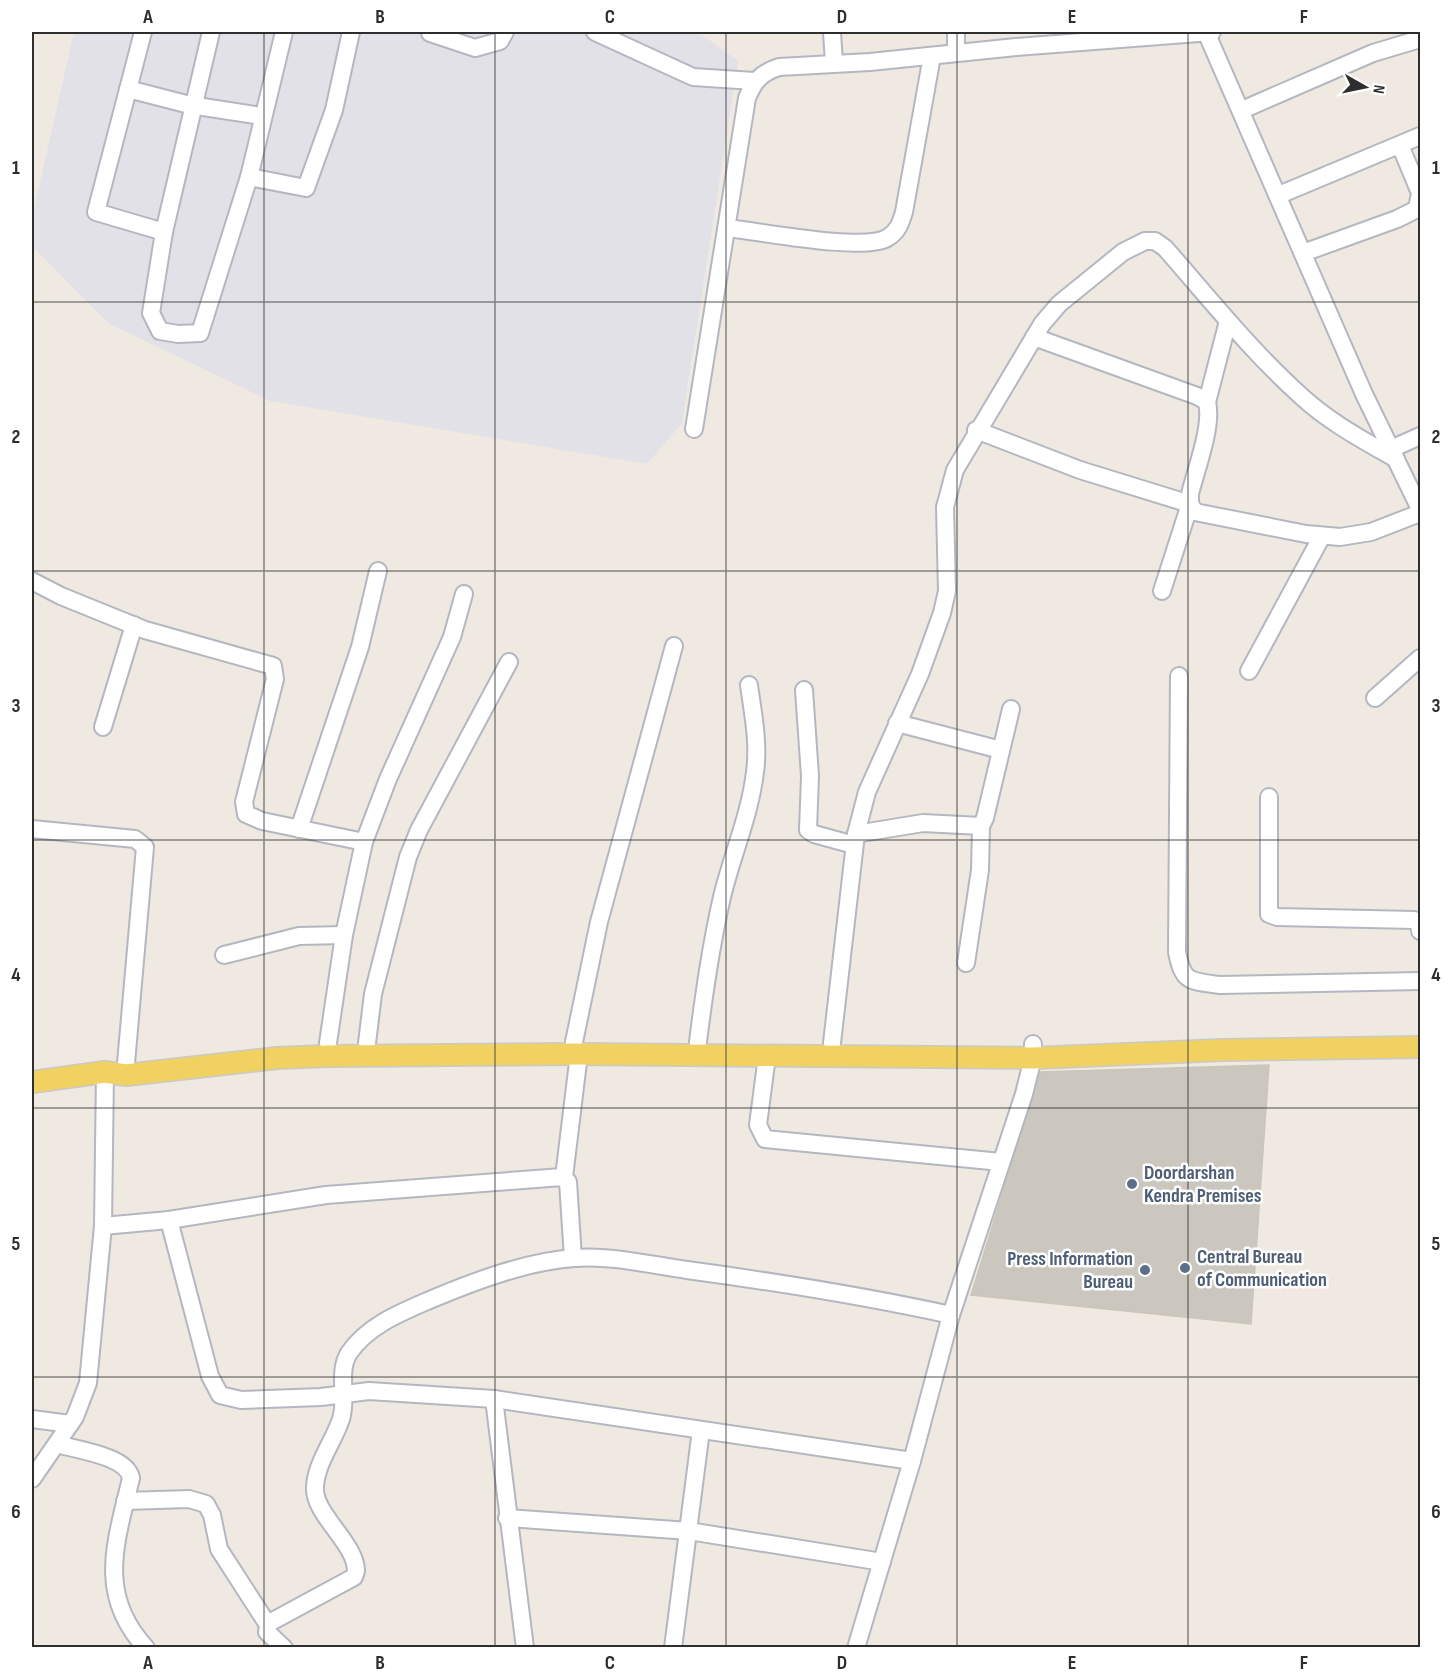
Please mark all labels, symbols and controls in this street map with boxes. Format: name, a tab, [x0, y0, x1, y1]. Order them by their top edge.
text: A	[142, 5, 153, 29]
text: B	[375, 5, 385, 29]
text: C	[605, 5, 615, 29]
text: D	[837, 5, 847, 29]
text: E	[1068, 5, 1076, 29]
text: F	[1300, 5, 1308, 29]
north arrow	[1335, 57, 1395, 117]
text: N	[1368, 83, 1388, 95]
text: 1	[12, 156, 20, 180]
text: 1	[1432, 156, 1440, 180]
text: 2	[12, 425, 20, 449]
text: 2	[1432, 425, 1440, 449]
text: 3	[12, 694, 21, 718]
text: 3	[1432, 694, 1441, 718]
text: 4	[11, 963, 21, 987]
text: 4	[1431, 963, 1441, 987]
place label: Doordarshan Kendra Premises	[1144, 1161, 1262, 1208]
marker: Doordarshan Kendra Premises	[1125, 1177, 1139, 1191]
text: 5	[12, 1232, 21, 1256]
text: 5	[1432, 1232, 1441, 1256]
place label: Central Bureau of Communication	[1197, 1245, 1327, 1292]
place label: Press Information Bureau	[1007, 1247, 1133, 1294]
marker: Central Bureau of Communication	[1178, 1261, 1192, 1275]
marker: Press Information Bureau	[1138, 1263, 1152, 1277]
text: 6	[11, 1500, 21, 1524]
text: 6	[1431, 1500, 1441, 1524]
text: A	[142, 1651, 153, 1675]
text: B	[375, 1651, 385, 1675]
text: C	[605, 1651, 615, 1675]
text: D	[837, 1651, 847, 1675]
text: E	[1068, 1651, 1076, 1675]
text: F	[1300, 1651, 1308, 1675]

